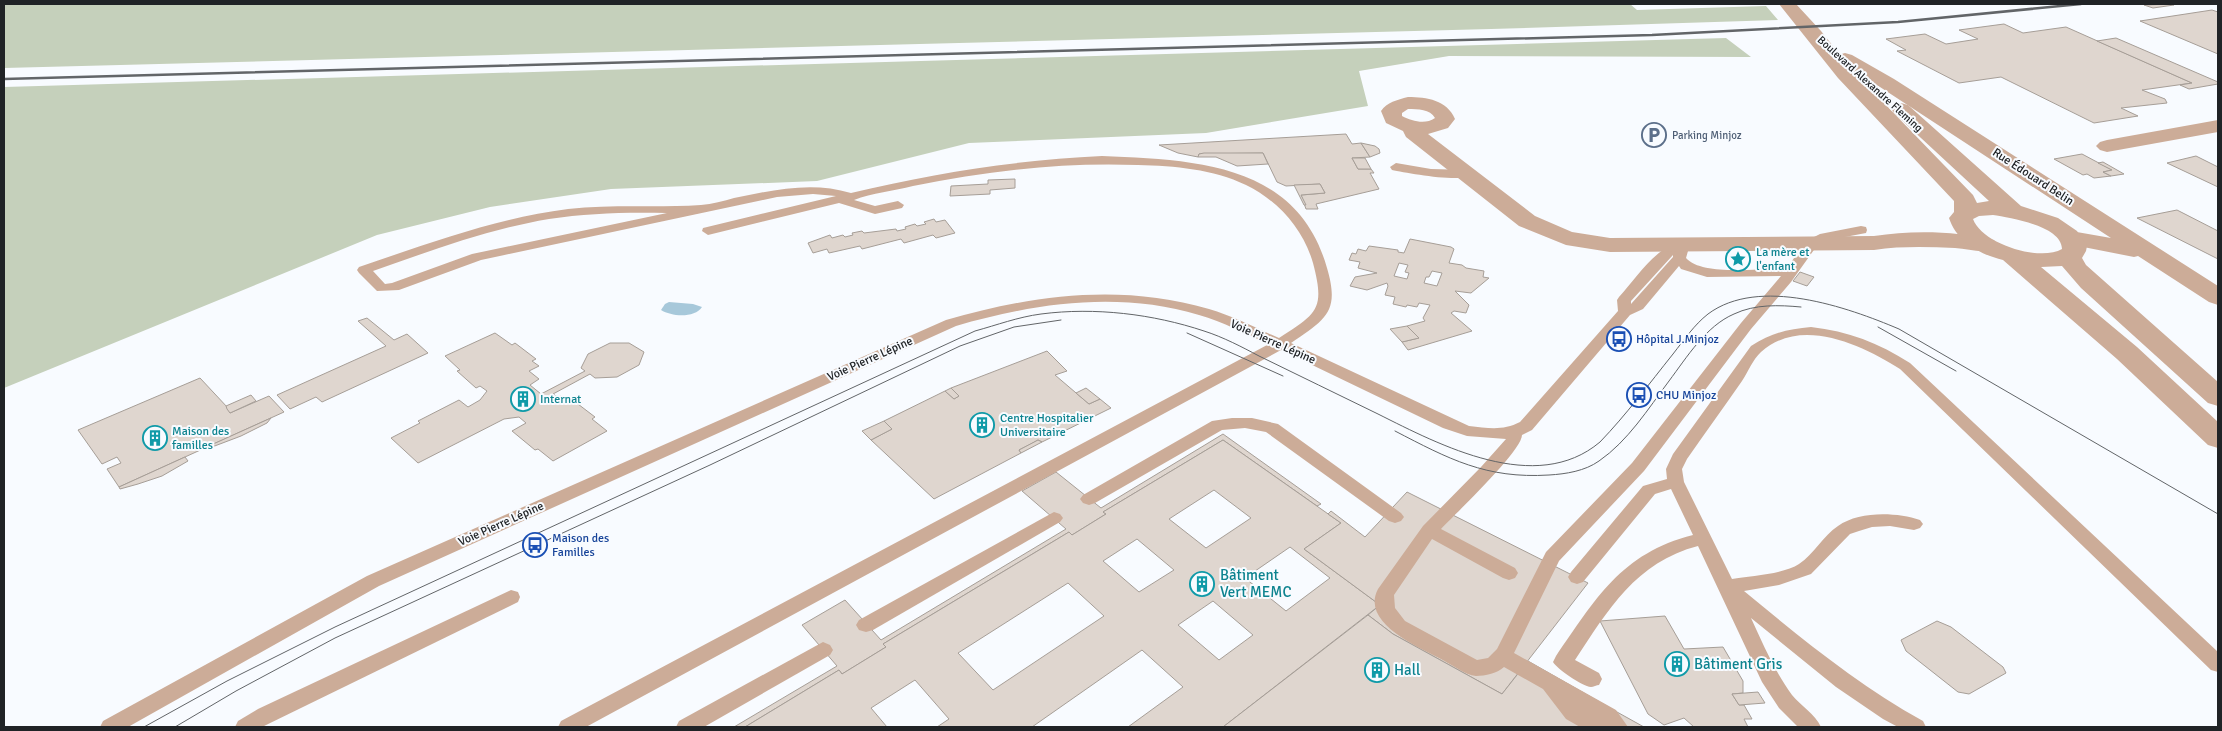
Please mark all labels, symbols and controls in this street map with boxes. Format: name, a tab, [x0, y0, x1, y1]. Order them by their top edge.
street label: Boulevard Alexandre Fleming	[1815, 33, 1925, 135]
parking icon: Parking Minjoz	[1641, 122, 1667, 148]
place label: Parking Minjoz	[1672, 129, 1742, 142]
street label: Rue Édouard Belin	[1990, 145, 2076, 209]
place label: La mère et l'enfant	[1756, 245, 1809, 274]
place icon: La mère et l'enfant	[1725, 246, 1751, 272]
street label: Voie Pierre Lépine	[1228, 316, 1318, 368]
bus stop icon: Hôpital J.Minjoz	[1606, 326, 1632, 352]
place label: Hôpital J.Minjoz	[1636, 332, 1719, 347]
street label: Voie Pierre Lépine	[825, 333, 915, 385]
bus stop icon: CHU Minjoz	[1626, 382, 1652, 408]
building icon: Internat	[510, 386, 536, 412]
place label: CHU Minjoz	[1656, 388, 1716, 403]
place label: Internat	[540, 392, 581, 407]
place label: Centre Hospitalier Universitaire	[1000, 411, 1094, 440]
building icon: Centre Hospitalier Universitaire	[969, 412, 995, 438]
place label: Maison des familles	[172, 424, 229, 453]
building icon: Maison des familles	[142, 425, 168, 451]
street label: Voie Pierre Lépine	[456, 498, 546, 550]
place label: Maison des Familles	[552, 531, 609, 560]
bus stop icon: Maison des Familles	[522, 532, 548, 558]
place label: Bâtiment Vert MEMC	[1220, 566, 1292, 601]
building icon: Bâtiment Vert MEMC	[1189, 571, 1215, 597]
building icon: Bâtiment Gris	[1664, 651, 1690, 677]
place label: Bâtiment Gris	[1694, 655, 1783, 673]
building icon: Hall	[1364, 657, 1390, 683]
place label: Hall	[1394, 661, 1420, 679]

